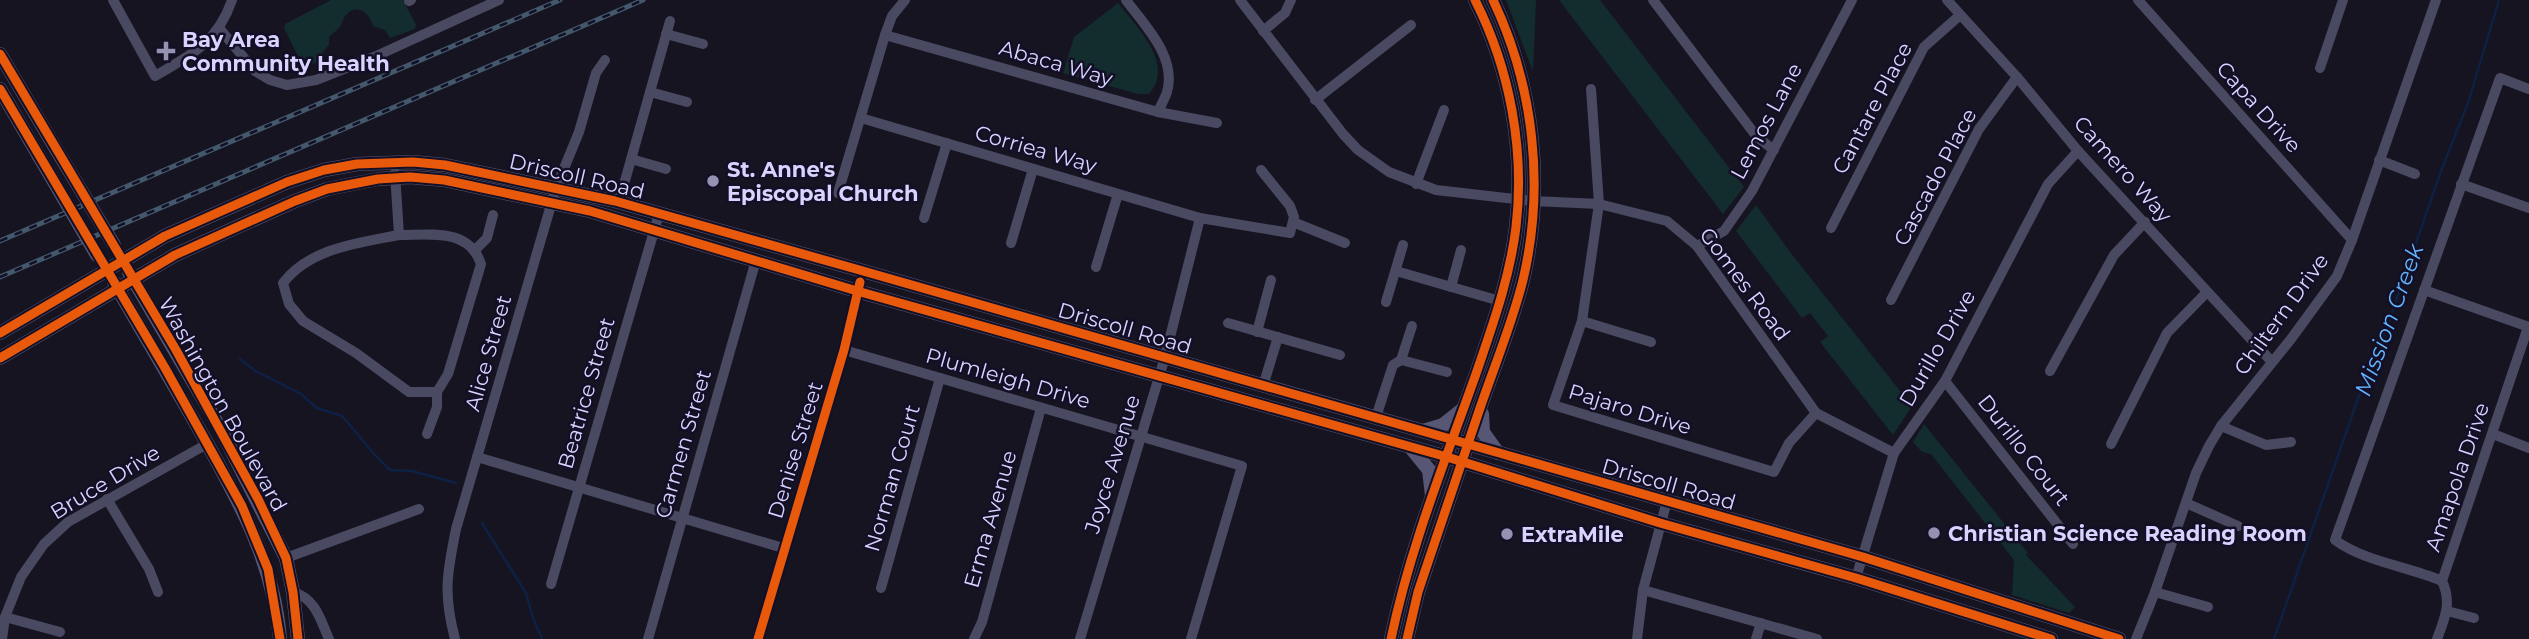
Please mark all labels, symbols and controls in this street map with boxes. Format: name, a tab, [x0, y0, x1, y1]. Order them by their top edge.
place label: Bay Area Community Health	[182, 27, 390, 76]
street label: Abaca Way	[996, 35, 1116, 91]
street label: Cantare Place	[1827, 38, 1917, 178]
marker: Bay Area Community Health	[156, 41, 176, 61]
street label: Capa Drive	[2212, 56, 2306, 158]
street label: Lemos Lane	[1725, 59, 1807, 183]
street label: Cascado Place	[1888, 104, 1982, 250]
street label: Camero Way	[2069, 111, 2178, 228]
street label: Corriea Way	[972, 120, 1100, 178]
street label: Driscoll Road	[507, 148, 647, 204]
place label: St. Anne's Episcopal Church	[727, 157, 918, 206]
marker: St. Anne's Episcopal Church	[705, 173, 721, 189]
street label: Gomes Road	[1694, 223, 1796, 345]
water label: Mission Creek	[2349, 239, 2430, 400]
street label: Chiltern Drive	[2229, 248, 2333, 380]
street label: Durillo Drive	[1894, 285, 1980, 411]
street label: Washington Boulevard	[154, 292, 292, 516]
street label: Alice Street	[459, 292, 517, 414]
street label: Driscoll Road	[1055, 297, 1195, 359]
street label: Beatrice Street	[552, 314, 620, 472]
street label: Plumleigh Drive	[923, 343, 1093, 413]
street label: Carmen Street	[650, 367, 716, 521]
street label: Pajaro Drive	[1566, 378, 1694, 440]
street label: Denise Street	[762, 379, 828, 521]
street label: Durillo Court	[1973, 389, 2075, 511]
street label: Joyce Avenue	[1079, 392, 1145, 537]
street label: Amapola Drive	[2420, 399, 2494, 555]
street label: Norman Court	[859, 402, 925, 554]
street label: Bruce Drive	[46, 440, 164, 524]
street label: Erma Avenue	[958, 447, 1022, 591]
street label: Driscoll Road	[1599, 453, 1739, 515]
place label: Christian Science Reading Room	[1948, 521, 2307, 546]
place label: ExtraMile	[1521, 522, 1624, 547]
marker: Christian Science Reading Room	[1926, 525, 1942, 541]
marker: ExtraMile	[1499, 526, 1515, 542]

